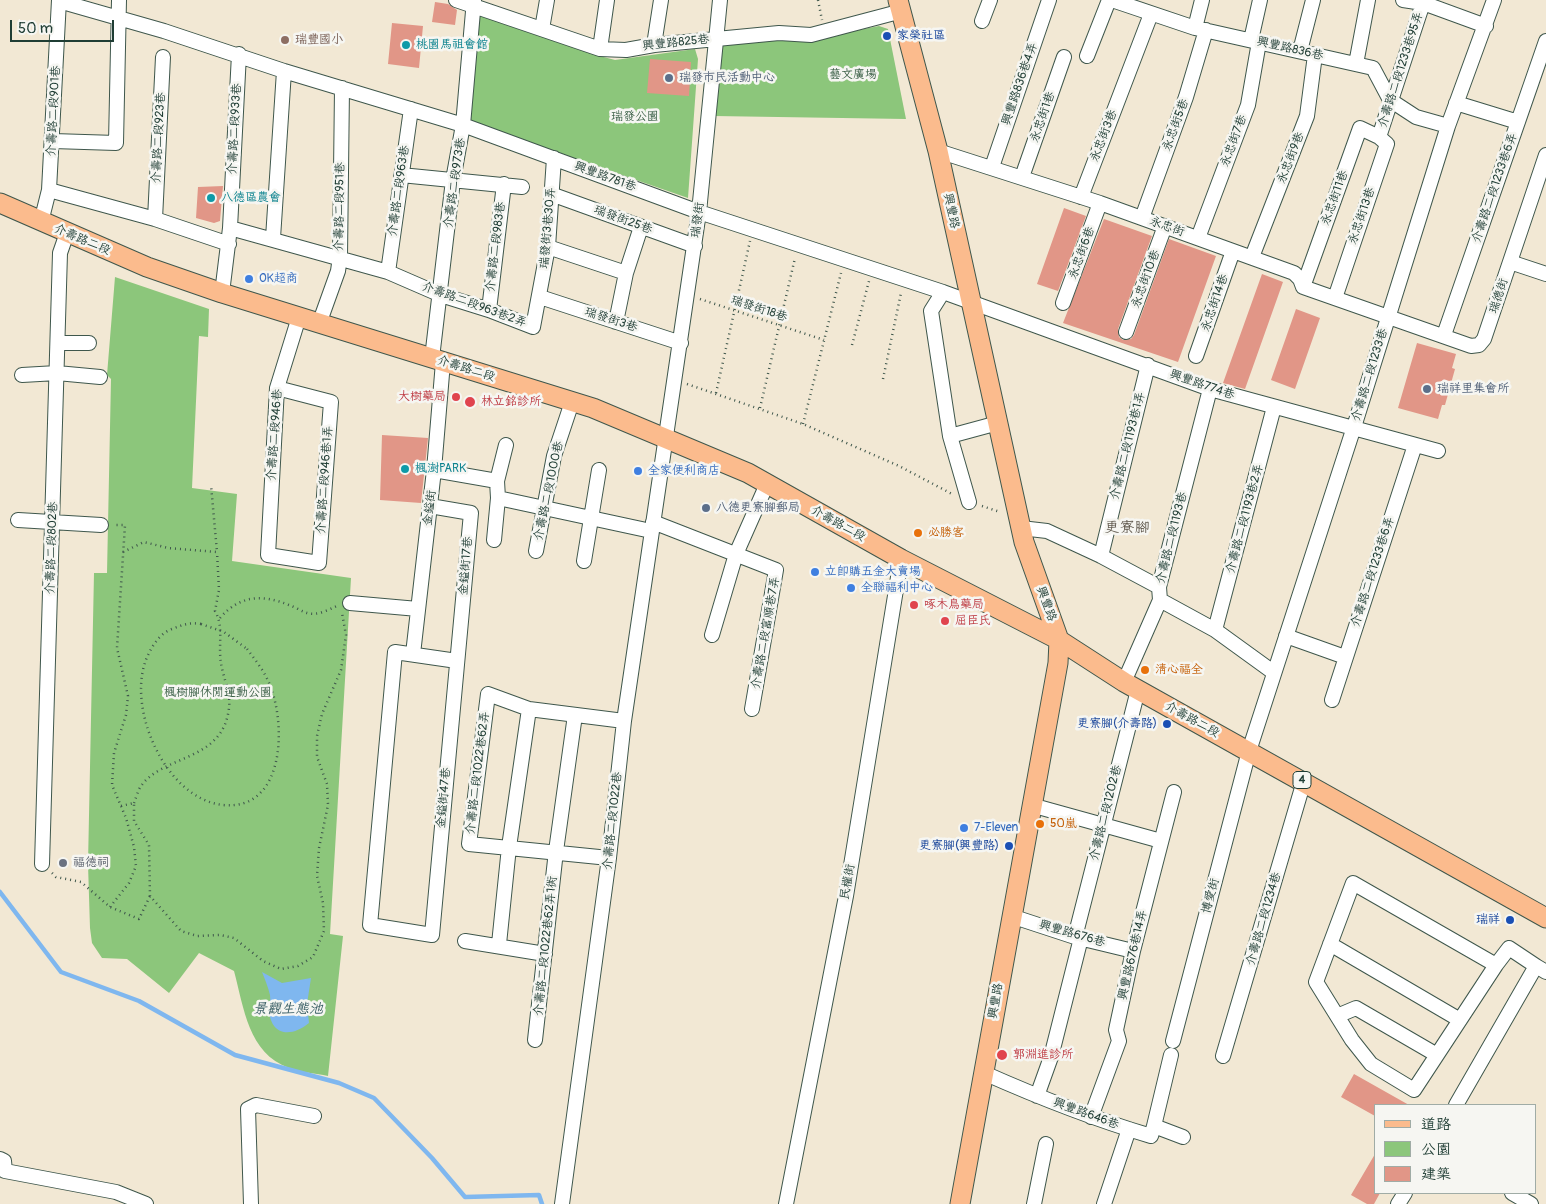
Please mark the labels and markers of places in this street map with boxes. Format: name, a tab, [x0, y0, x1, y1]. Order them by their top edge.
place label: 家榮社區	[897, 29, 945, 43]
marker: 家榮社區	[881, 30, 893, 42]
place label: 瑞豐國小	[295, 33, 343, 47]
marker: 瑞豐國小	[279, 34, 291, 46]
place label: 桃園馬祖會館	[416, 38, 488, 52]
marker: 桃園馬祖會館	[400, 39, 412, 51]
place label: 瑞發市民活動中心	[679, 71, 775, 85]
marker: 瑞發市民活動中心	[663, 72, 675, 84]
place label: 八德區農會	[221, 191, 281, 205]
marker: 八德區農會	[205, 192, 217, 204]
place label: OK超商	[259, 272, 298, 286]
marker: OK超商	[243, 273, 255, 285]
place label: 瑞祥里集會所	[1437, 382, 1509, 396]
marker: 瑞祥里集會所	[1421, 383, 1433, 395]
place label: 大樹藥局	[398, 390, 446, 404]
marker: 大樹藥局	[450, 391, 462, 403]
marker: 林立銘診所	[463, 395, 477, 409]
place label: 林立銘診所	[481, 395, 541, 409]
place label: 楓澍PARK	[415, 462, 466, 476]
marker: 楓澍PARK	[399, 463, 411, 475]
place label: 全家便利商店	[648, 464, 720, 478]
marker: 全家便利商店	[632, 465, 644, 477]
place label: 八德更寮腳郵局	[716, 501, 800, 515]
marker: 八德更寮腳郵局	[700, 502, 712, 514]
place label: 必勝客	[928, 526, 964, 540]
marker: 必勝客	[912, 527, 924, 539]
place label: 立即購五金大賣場	[825, 565, 921, 579]
marker: 立即購五金大賣場	[809, 566, 821, 578]
place label: 全聯福利中心	[861, 581, 933, 595]
marker: 全聯福利中心	[845, 582, 857, 594]
place label: 啄木鳥藥局	[924, 598, 984, 612]
marker: 啄木鳥藥局	[908, 599, 920, 611]
place label: 屈臣氏	[955, 614, 991, 628]
marker: 屈臣氏	[939, 615, 951, 627]
place label: 清心福全	[1155, 663, 1203, 677]
marker: 清心福全	[1139, 664, 1151, 676]
place label: 更寮腳(介壽路)	[1077, 717, 1157, 731]
marker: 更寮腳(介壽路)	[1161, 718, 1173, 730]
place label: 50嵐	[1050, 817, 1077, 831]
marker: 50嵐	[1034, 818, 1046, 830]
place label: 7-Eleven	[974, 821, 1018, 835]
marker: 7-Eleven	[958, 822, 970, 834]
place label: 更寮腳(興豐路)	[919, 839, 999, 853]
marker: 更寮腳(興豐路)	[1003, 840, 1015, 852]
place label: 福德祠	[73, 856, 109, 870]
marker: 福德祠	[57, 857, 69, 869]
place label: 瑞祥	[1476, 913, 1500, 927]
marker: 瑞祥	[1504, 914, 1516, 926]
marker: 郭淵進診所	[995, 1048, 1009, 1062]
place label: 郭淵進診所	[1013, 1048, 1073, 1062]

